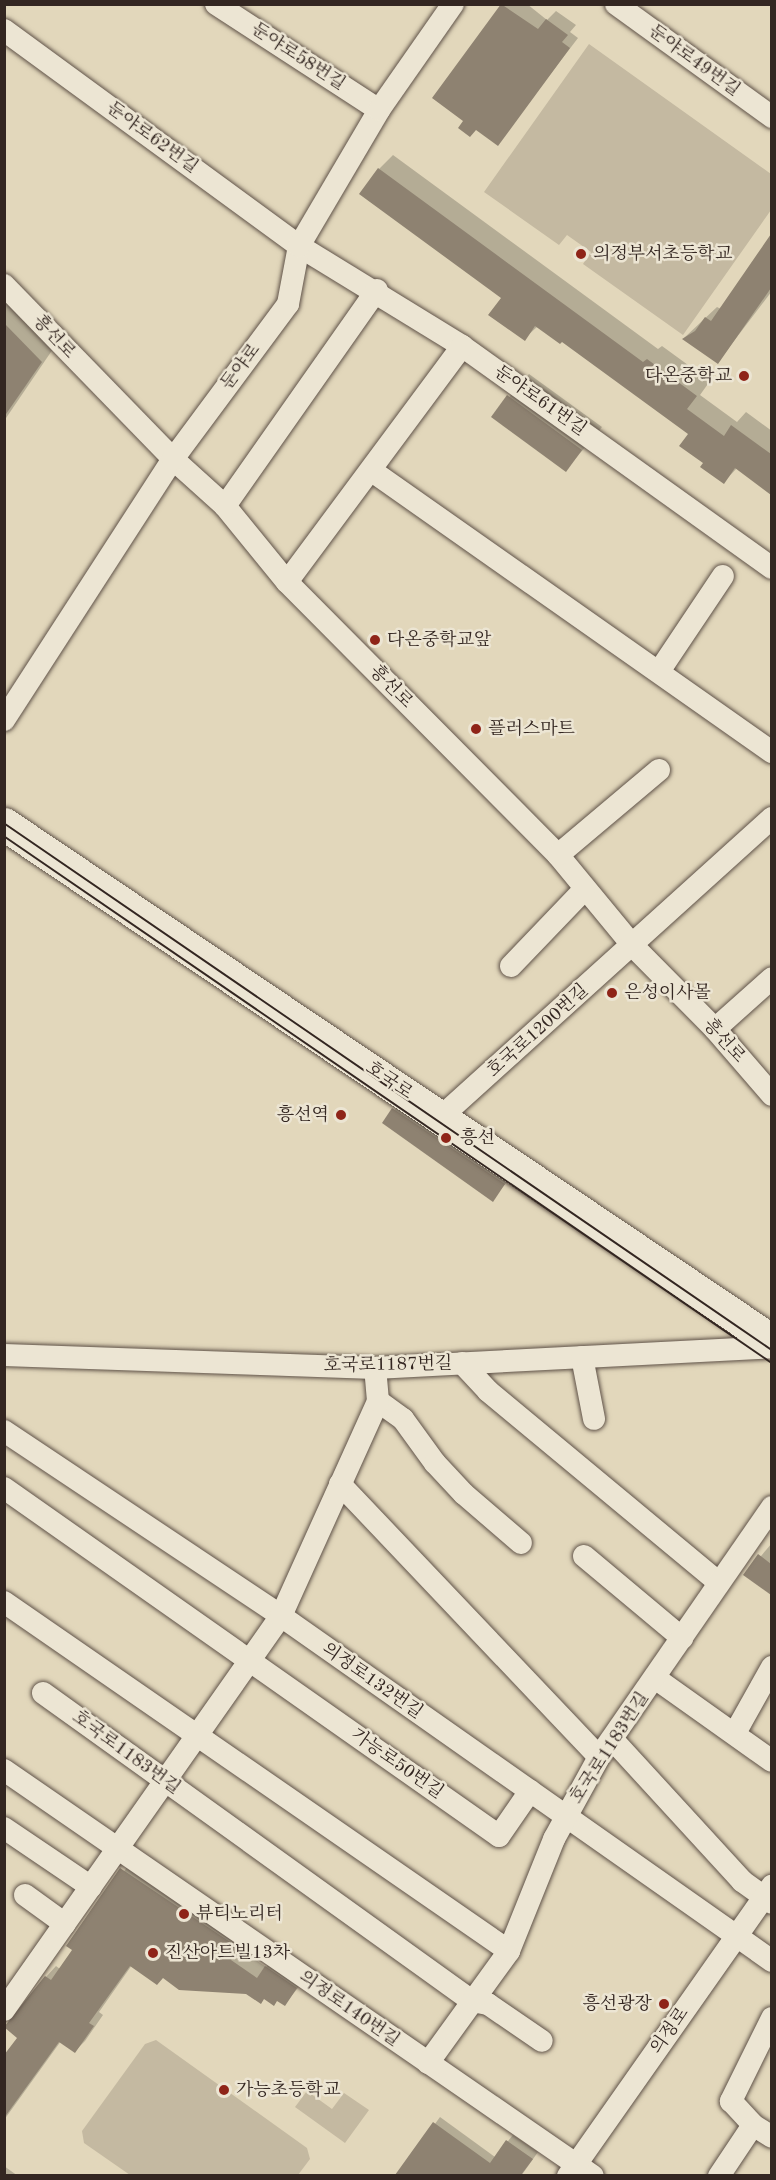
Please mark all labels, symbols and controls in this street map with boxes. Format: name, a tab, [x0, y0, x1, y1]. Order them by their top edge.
street label: 둔야로58번길	[247, 19, 349, 95]
street label: 둔야로49번길	[644, 21, 744, 101]
street label: 둔야로62번길	[102, 98, 202, 178]
place label: 의정부서초등학교	[593, 243, 732, 265]
marker: 의정부서초등학교	[574, 247, 588, 261]
street label: 흥선로	[28, 311, 80, 363]
street label: 둔야로	[217, 340, 265, 394]
street label: 둔야로61번길	[490, 361, 590, 441]
place label: 다온중학교	[645, 365, 732, 387]
marker: 다온중학교	[737, 369, 751, 383]
place label: 다온중학교앞	[387, 629, 491, 651]
marker: 다온중학교앞	[368, 633, 382, 647]
street label: 흥선로	[365, 661, 417, 713]
place label: 플러스마트	[488, 718, 575, 740]
marker: 플러스마트	[469, 722, 483, 736]
street label: 호국로1200번길	[483, 980, 593, 1082]
place label: 은성이사몰	[624, 982, 711, 1004]
marker: 은성이사몰	[605, 986, 619, 1000]
street label: 흥선로	[699, 1014, 749, 1068]
street label: 호국로	[361, 1057, 417, 1105]
place label: 흥선역	[277, 1104, 329, 1126]
marker: 흥선역	[334, 1108, 348, 1122]
place label: 흥선	[460, 1127, 495, 1149]
marker: 흥선	[437, 1129, 455, 1147]
street label: 호국로1187번길	[323, 1353, 453, 1377]
street label: 의정로132번길	[317, 1638, 427, 1724]
street label: 호국로1183번길	[566, 1688, 654, 1808]
street label: 호국로1183번길	[68, 1706, 184, 1800]
street label: 가능로50번길	[347, 1724, 447, 1804]
place label: 뷰티노리터	[196, 1903, 283, 1925]
marker: 뷰티노리터	[177, 1907, 191, 1921]
place label: 진산아트빌13차	[165, 1942, 290, 1964]
marker: 진산아트빌13차	[146, 1946, 160, 1960]
street label: 의정로140번길	[294, 1966, 404, 2052]
place label: 흥선광장	[582, 1993, 652, 2015]
marker: 흥선광장	[657, 1997, 671, 2011]
street label: 의정로	[646, 2003, 694, 2059]
place label: 가능초등학교	[236, 2079, 340, 2101]
marker: 가능초등학교	[217, 2083, 231, 2097]

